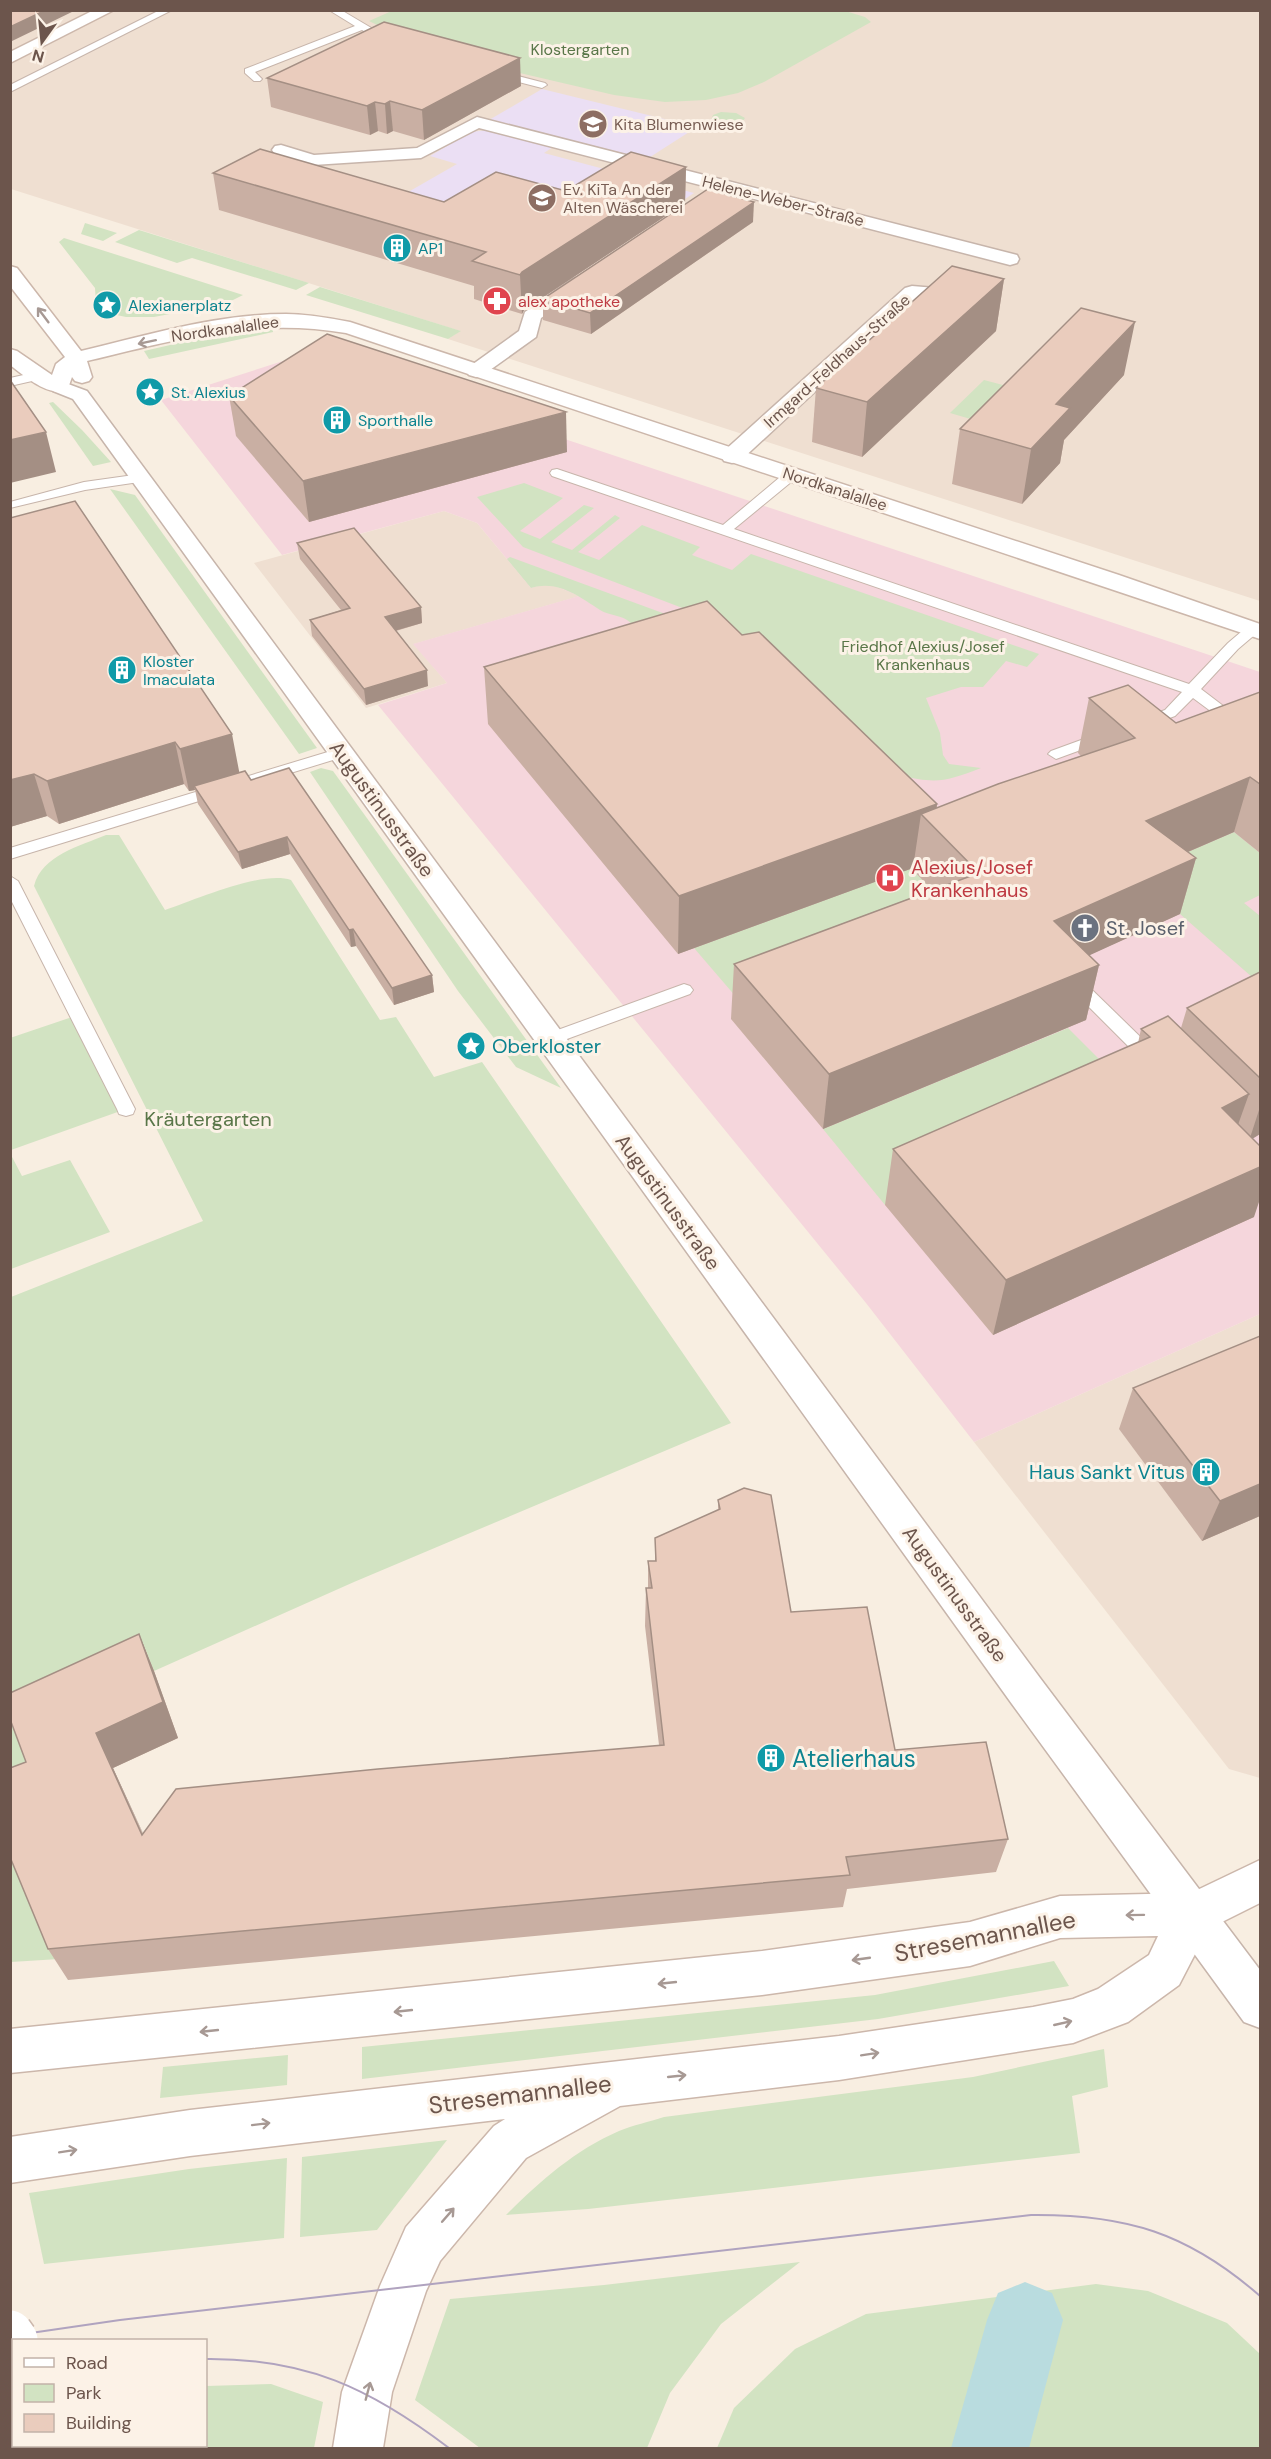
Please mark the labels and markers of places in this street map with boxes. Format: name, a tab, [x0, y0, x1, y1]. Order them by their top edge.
school or university icon: Kita Blumenwiese	[577, 108, 609, 140]
place label: Kita Blumenwiese	[614, 114, 744, 135]
place label: Ev. KiTa An der Alten Wäscherei	[563, 179, 683, 218]
school or university icon: Ev. KiTa An der Alten Wäscherei	[526, 182, 558, 214]
building icon: AP1	[381, 232, 413, 264]
place label: AP1	[418, 238, 443, 259]
pharmacy icon: alex apotheke	[481, 285, 513, 317]
place icon: Alexianerplatz	[91, 289, 123, 321]
place label: alex apotheke	[518, 291, 620, 312]
place label: Alexianerplatz	[128, 295, 231, 316]
place icon: St. Alexius	[134, 376, 166, 408]
place label: St. Alexius	[171, 382, 246, 403]
building icon: Sporthalle	[321, 404, 353, 436]
place label: Sporthalle	[358, 410, 433, 431]
place label: Kloster Imaculata	[143, 651, 215, 690]
building icon: Kloster Imaculata	[106, 654, 138, 686]
place label: Alexius/Josef Krankenhaus	[911, 854, 1033, 903]
hospital icon: Alexius/Josef Krankenhaus	[874, 862, 906, 894]
church icon: St. Josef	[1069, 912, 1101, 944]
place label: St. Josef	[1106, 915, 1185, 941]
place icon: Oberkloster	[455, 1030, 487, 1062]
place label: Oberkloster	[492, 1033, 601, 1059]
building icon: Haus Sankt Vitus	[1190, 1456, 1222, 1488]
place label: Haus Sankt Vitus	[1029, 1459, 1185, 1485]
building icon: Atelierhaus	[755, 1742, 787, 1774]
place label: Atelierhaus	[792, 1743, 916, 1774]

